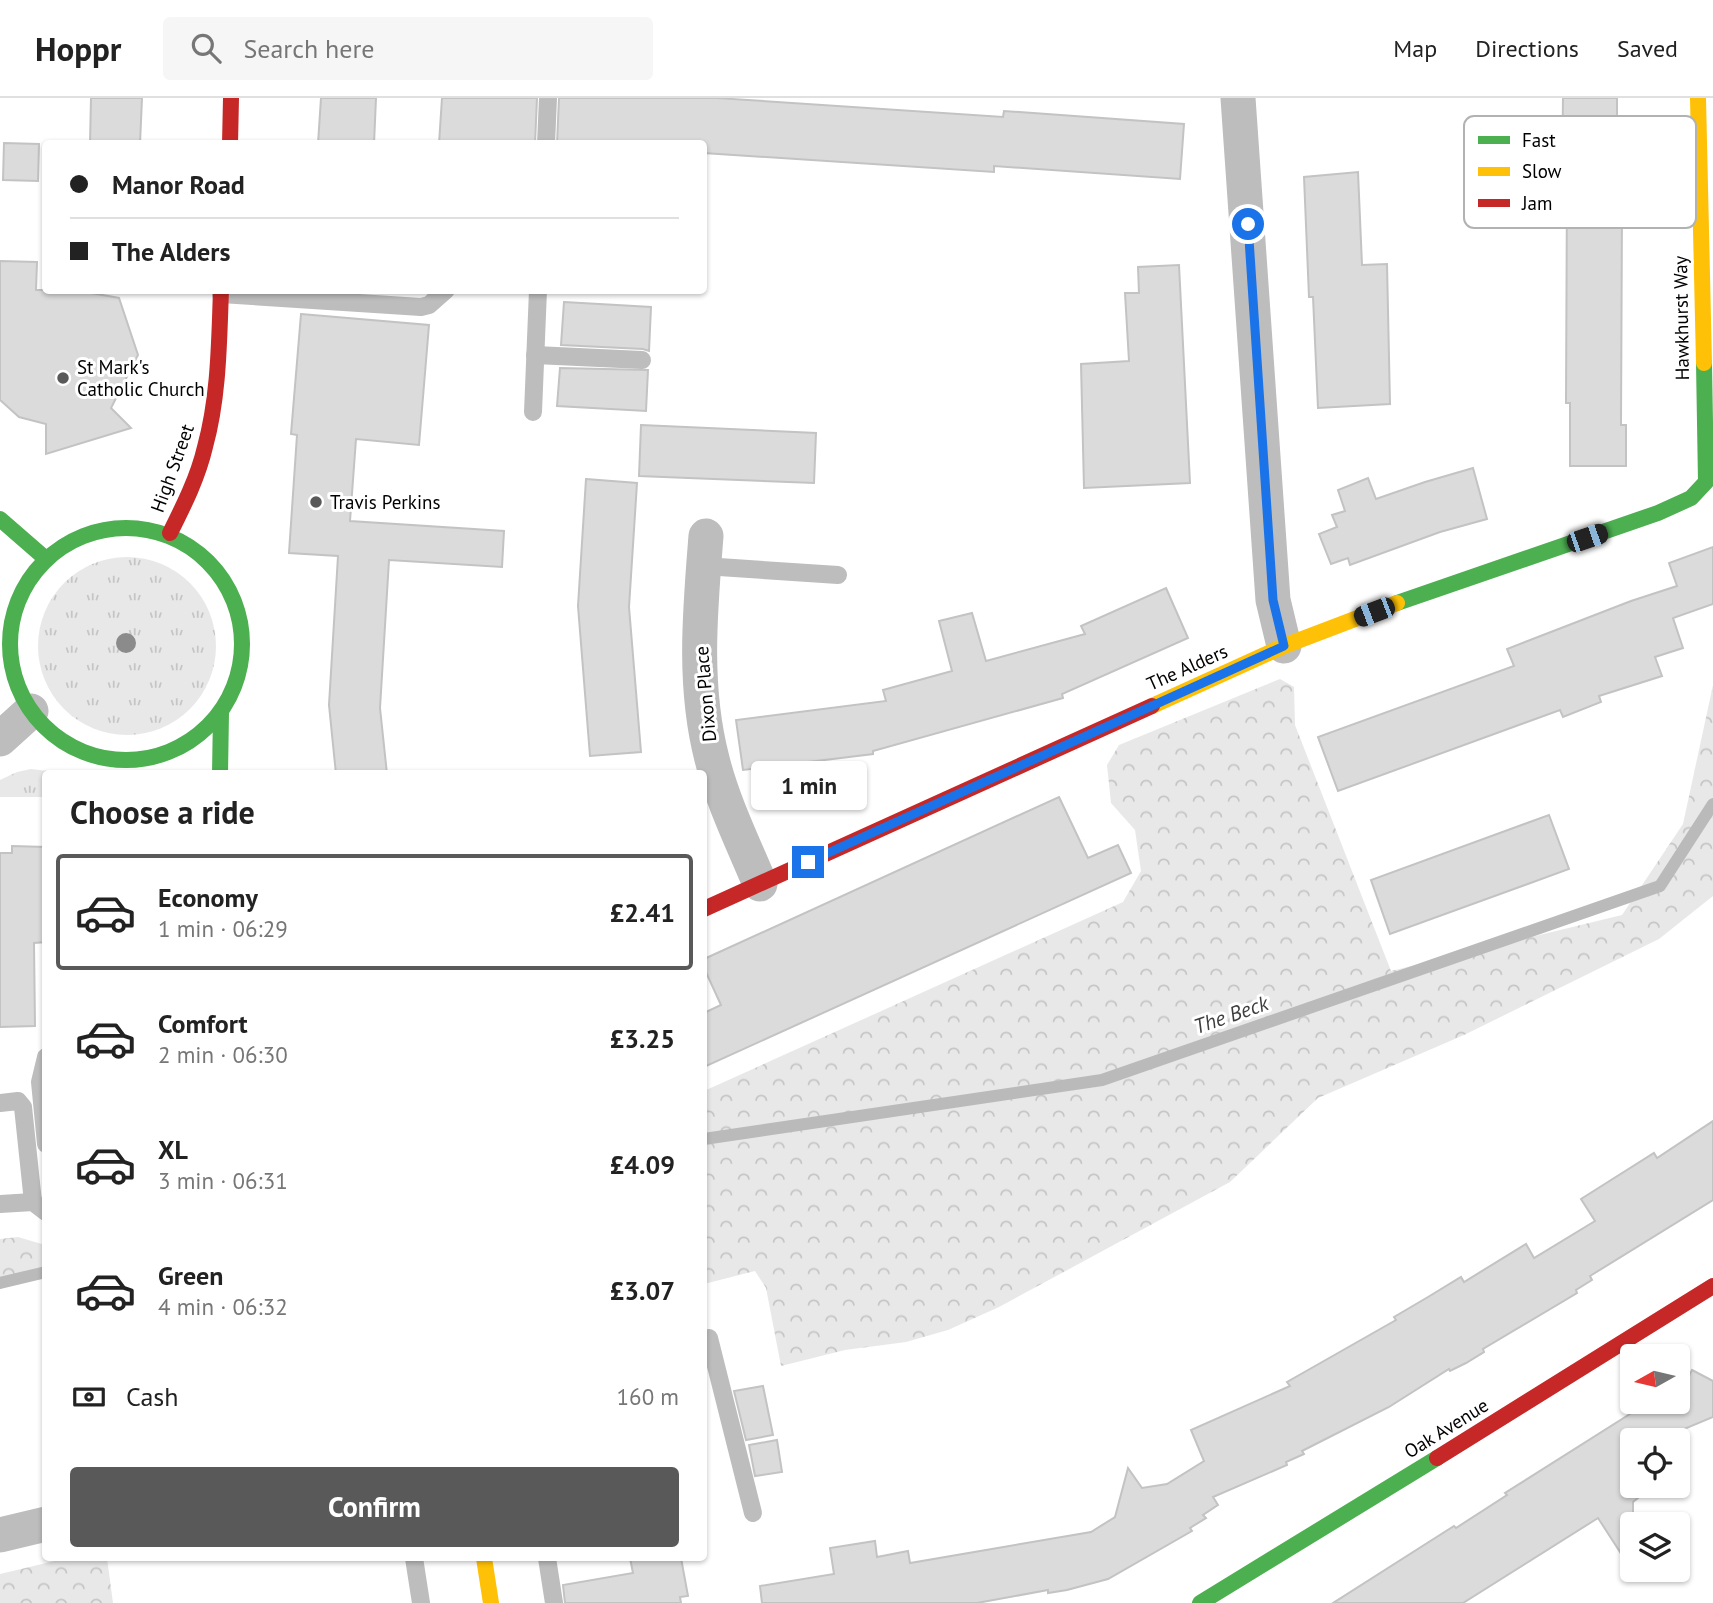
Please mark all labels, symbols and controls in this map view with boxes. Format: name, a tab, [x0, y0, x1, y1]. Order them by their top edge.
search box	[163, 17, 653, 80]
text: Hoppr	[35, 27, 121, 70]
icon: search	[187, 29, 225, 67]
text: Search here	[243, 32, 375, 65]
text: Map	[1393, 33, 1437, 64]
text: Directions	[1475, 33, 1579, 64]
text: Saved	[1617, 33, 1678, 64]
legend	[1464, 116, 1696, 228]
text: Fast	[1522, 128, 1556, 152]
text: Slow	[1522, 159, 1562, 183]
text: Manor Road	[112, 168, 245, 201]
text: Jam	[1521, 191, 1552, 215]
route start	[1232, 208, 1264, 240]
text: The Alders	[112, 235, 230, 268]
street label: Hawkhurst Way	[1668, 255, 1694, 381]
place label: St Mark's Catholic Church	[77, 355, 205, 401]
marker: St Mark's Catholic Church	[55, 370, 71, 386]
street label: High Street	[145, 420, 199, 515]
place label: Travis Perkins	[330, 490, 440, 514]
marker: Travis Perkins	[308, 494, 324, 510]
car	[1564, 521, 1611, 555]
car	[1351, 595, 1398, 629]
street label: The Alders	[1143, 639, 1231, 695]
street label: Dixon Place	[689, 645, 721, 743]
callout: 1 min	[750, 760, 866, 810]
text: 1 min	[781, 771, 837, 800]
text: Choose a ride	[70, 791, 255, 833]
route end	[792, 846, 824, 878]
icon: car	[74, 881, 137, 944]
text: Economy	[158, 881, 258, 914]
text: £2.41	[610, 896, 675, 929]
text: 1 min · 06:29	[158, 914, 288, 943]
water label: The Beck	[1190, 989, 1273, 1040]
icon: car	[74, 1007, 137, 1070]
text: Comfort	[158, 1007, 248, 1040]
text: £3.25	[610, 1022, 675, 1055]
text: 2 min · 06:30	[158, 1040, 288, 1069]
icon: car	[74, 1133, 137, 1196]
text: XL	[158, 1133, 188, 1166]
text: £4.09	[610, 1148, 675, 1181]
text: 3 min · 06:31	[158, 1166, 288, 1195]
icon: car	[74, 1259, 137, 1322]
text: Green	[158, 1259, 223, 1292]
text: £3.07	[610, 1274, 675, 1307]
text: 4 min · 06:32	[158, 1292, 288, 1321]
north arrow	[1620, 1344, 1690, 1414]
map controls	[1620, 1344, 1690, 1582]
icon: cash	[70, 1378, 108, 1416]
text: Cash	[126, 1380, 178, 1413]
text: 160 m	[617, 1382, 679, 1411]
street label: Oak Avenue	[1399, 1393, 1493, 1463]
button: locate	[1620, 1428, 1690, 1498]
button: Confirm	[70, 1467, 679, 1547]
button: layers	[1620, 1512, 1690, 1582]

